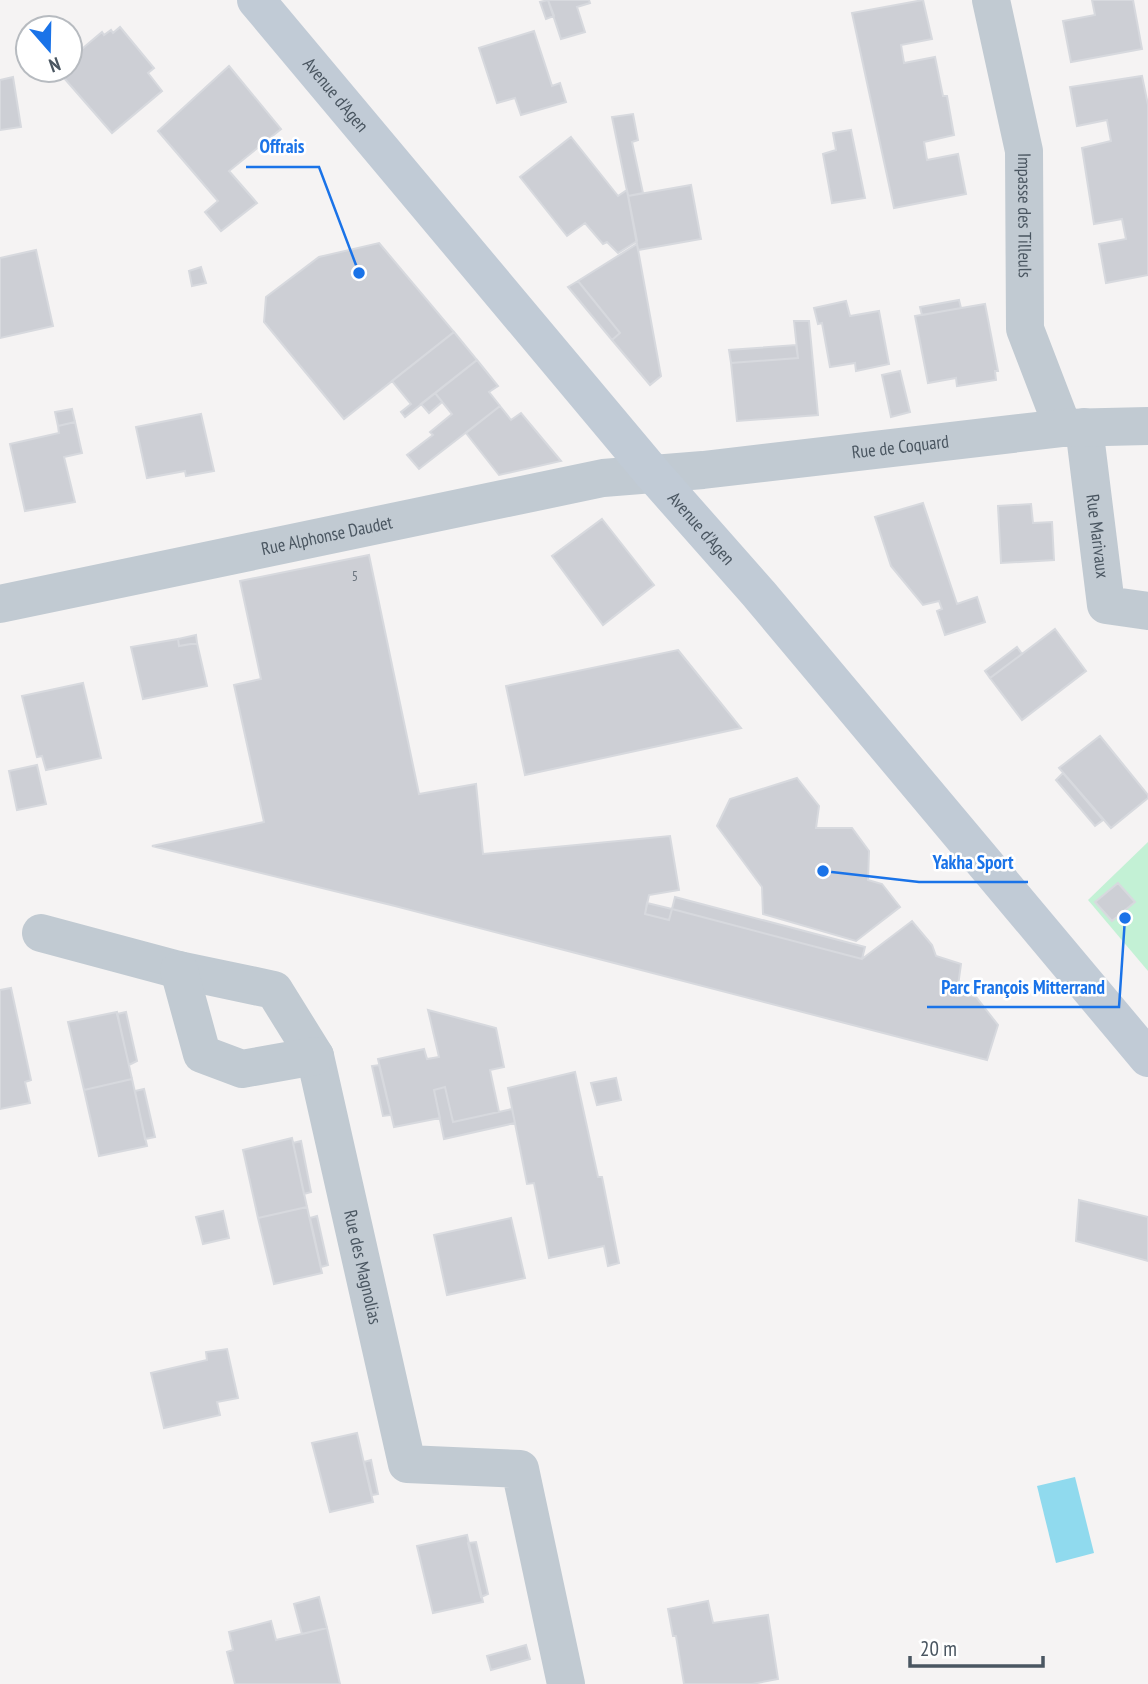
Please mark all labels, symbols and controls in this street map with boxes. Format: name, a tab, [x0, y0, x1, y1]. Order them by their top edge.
north arrow	[14, 14, 84, 84]
text: N	[46, 52, 64, 78]
street label: Avenue d'Agen	[298, 53, 374, 137]
callout: Offrais	[246, 127, 319, 167]
text: Offrais	[260, 134, 305, 158]
street label: Impasse des Tilleuls	[1013, 153, 1037, 278]
street label: Rue de Coquard	[850, 429, 950, 464]
street label: Avenue d'Agen	[663, 487, 740, 570]
street label: Rue Marivaux	[1081, 493, 1115, 580]
street label: Rue Alphonse Daudet	[259, 510, 395, 560]
house number: 5	[352, 567, 358, 585]
callout: Yakha Sport	[919, 842, 1028, 882]
text: Yakha Sport	[931, 850, 1014, 874]
callout: Parc François Mitterrand	[927, 967, 1119, 1007]
text: Parc François Mitterrand	[941, 975, 1105, 999]
street label: Rue des Magnolias	[339, 1208, 387, 1326]
scale bar	[910, 1624, 1043, 1668]
text: 20 m	[920, 1635, 957, 1662]

